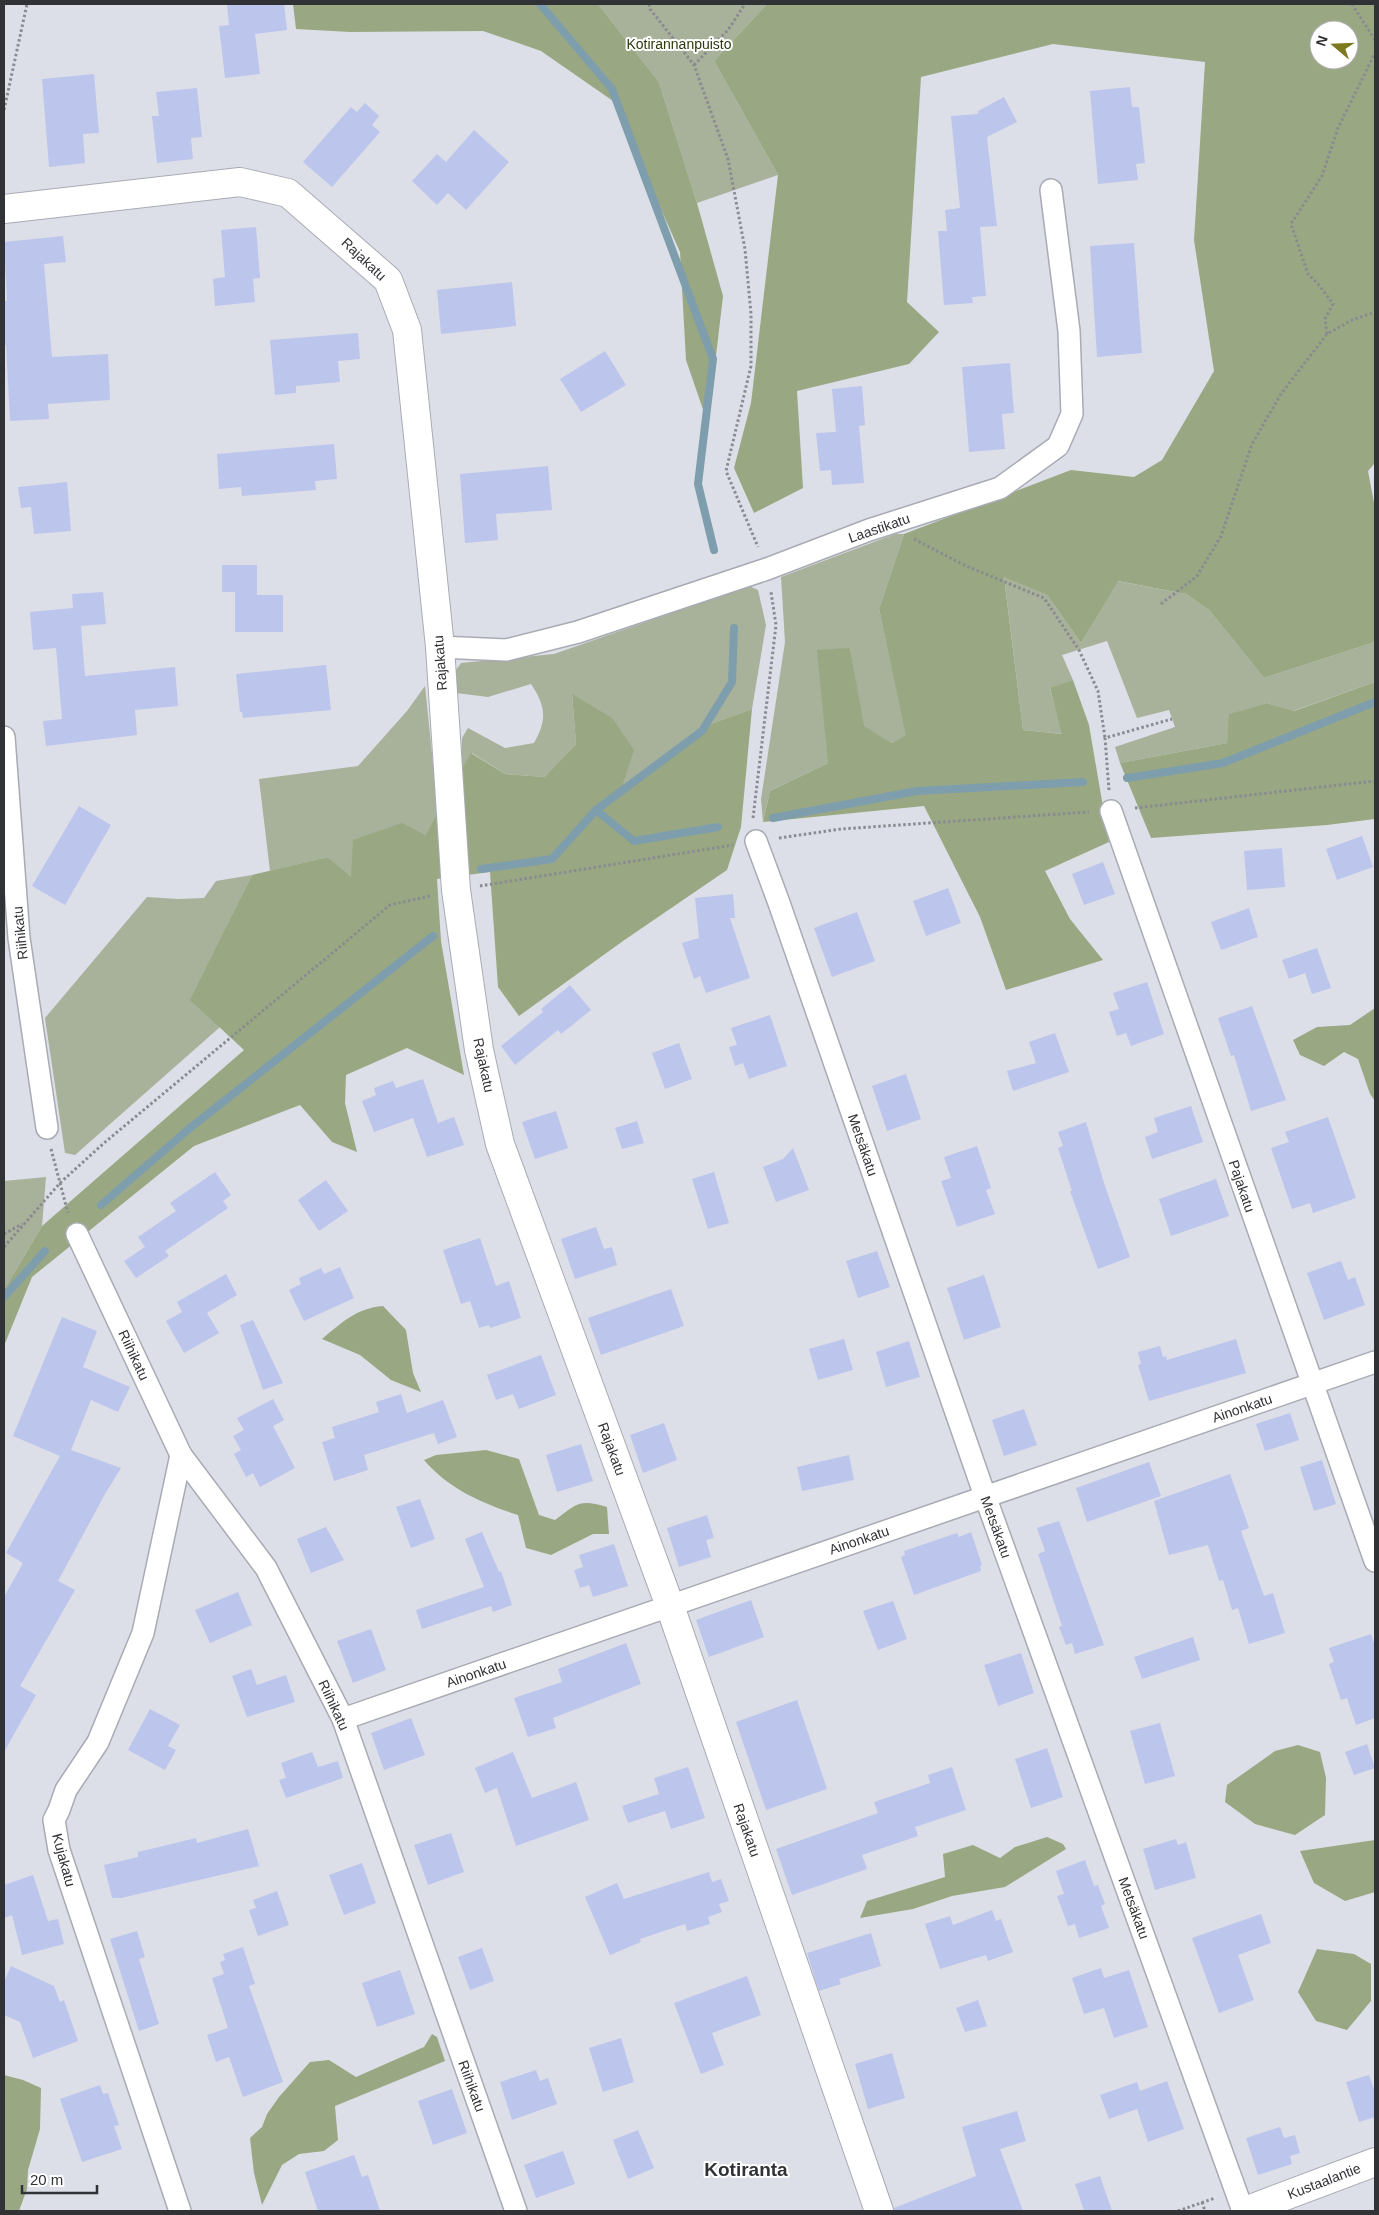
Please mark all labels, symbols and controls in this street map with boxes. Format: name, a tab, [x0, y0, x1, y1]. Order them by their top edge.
north arrow	[1309, 20, 1359, 70]
text: N	[1312, 33, 1331, 48]
park label: Kotirannanpuisto	[626, 36, 732, 52]
street label: Rajakatu	[338, 234, 390, 284]
street label: Laastikatu	[846, 510, 912, 546]
street label: Rajakatu	[430, 635, 450, 691]
street label: Riihikatu	[9, 905, 31, 961]
street label: Rajakatu	[470, 1036, 498, 1094]
street label: Metsäkatu	[845, 1112, 881, 1178]
street label: Pajakatu	[1226, 1158, 1258, 1214]
street label: Riihikatu	[115, 1327, 153, 1383]
street label: Ainonkatu	[1210, 1390, 1274, 1426]
street label: Rajakatu	[595, 1420, 629, 1478]
street label: Metsäkatu	[977, 1494, 1015, 1560]
street label: Ainonkatu	[827, 1522, 891, 1558]
street label: Ainonkatu	[444, 1655, 508, 1691]
street label: Riihikatu	[315, 1677, 353, 1733]
street label: Rajakatu	[730, 1801, 764, 1859]
street label: Kujakatu	[49, 1832, 79, 1888]
street label: Metsäkatu	[1115, 1875, 1153, 1941]
street label: Riihikatu	[455, 2058, 489, 2114]
district label: Kotiranta	[704, 2159, 788, 2180]
street label: Kustaalantie	[1285, 2160, 1363, 2202]
scale bar	[22, 2162, 98, 2194]
text: 20 m	[30, 2171, 63, 2188]

